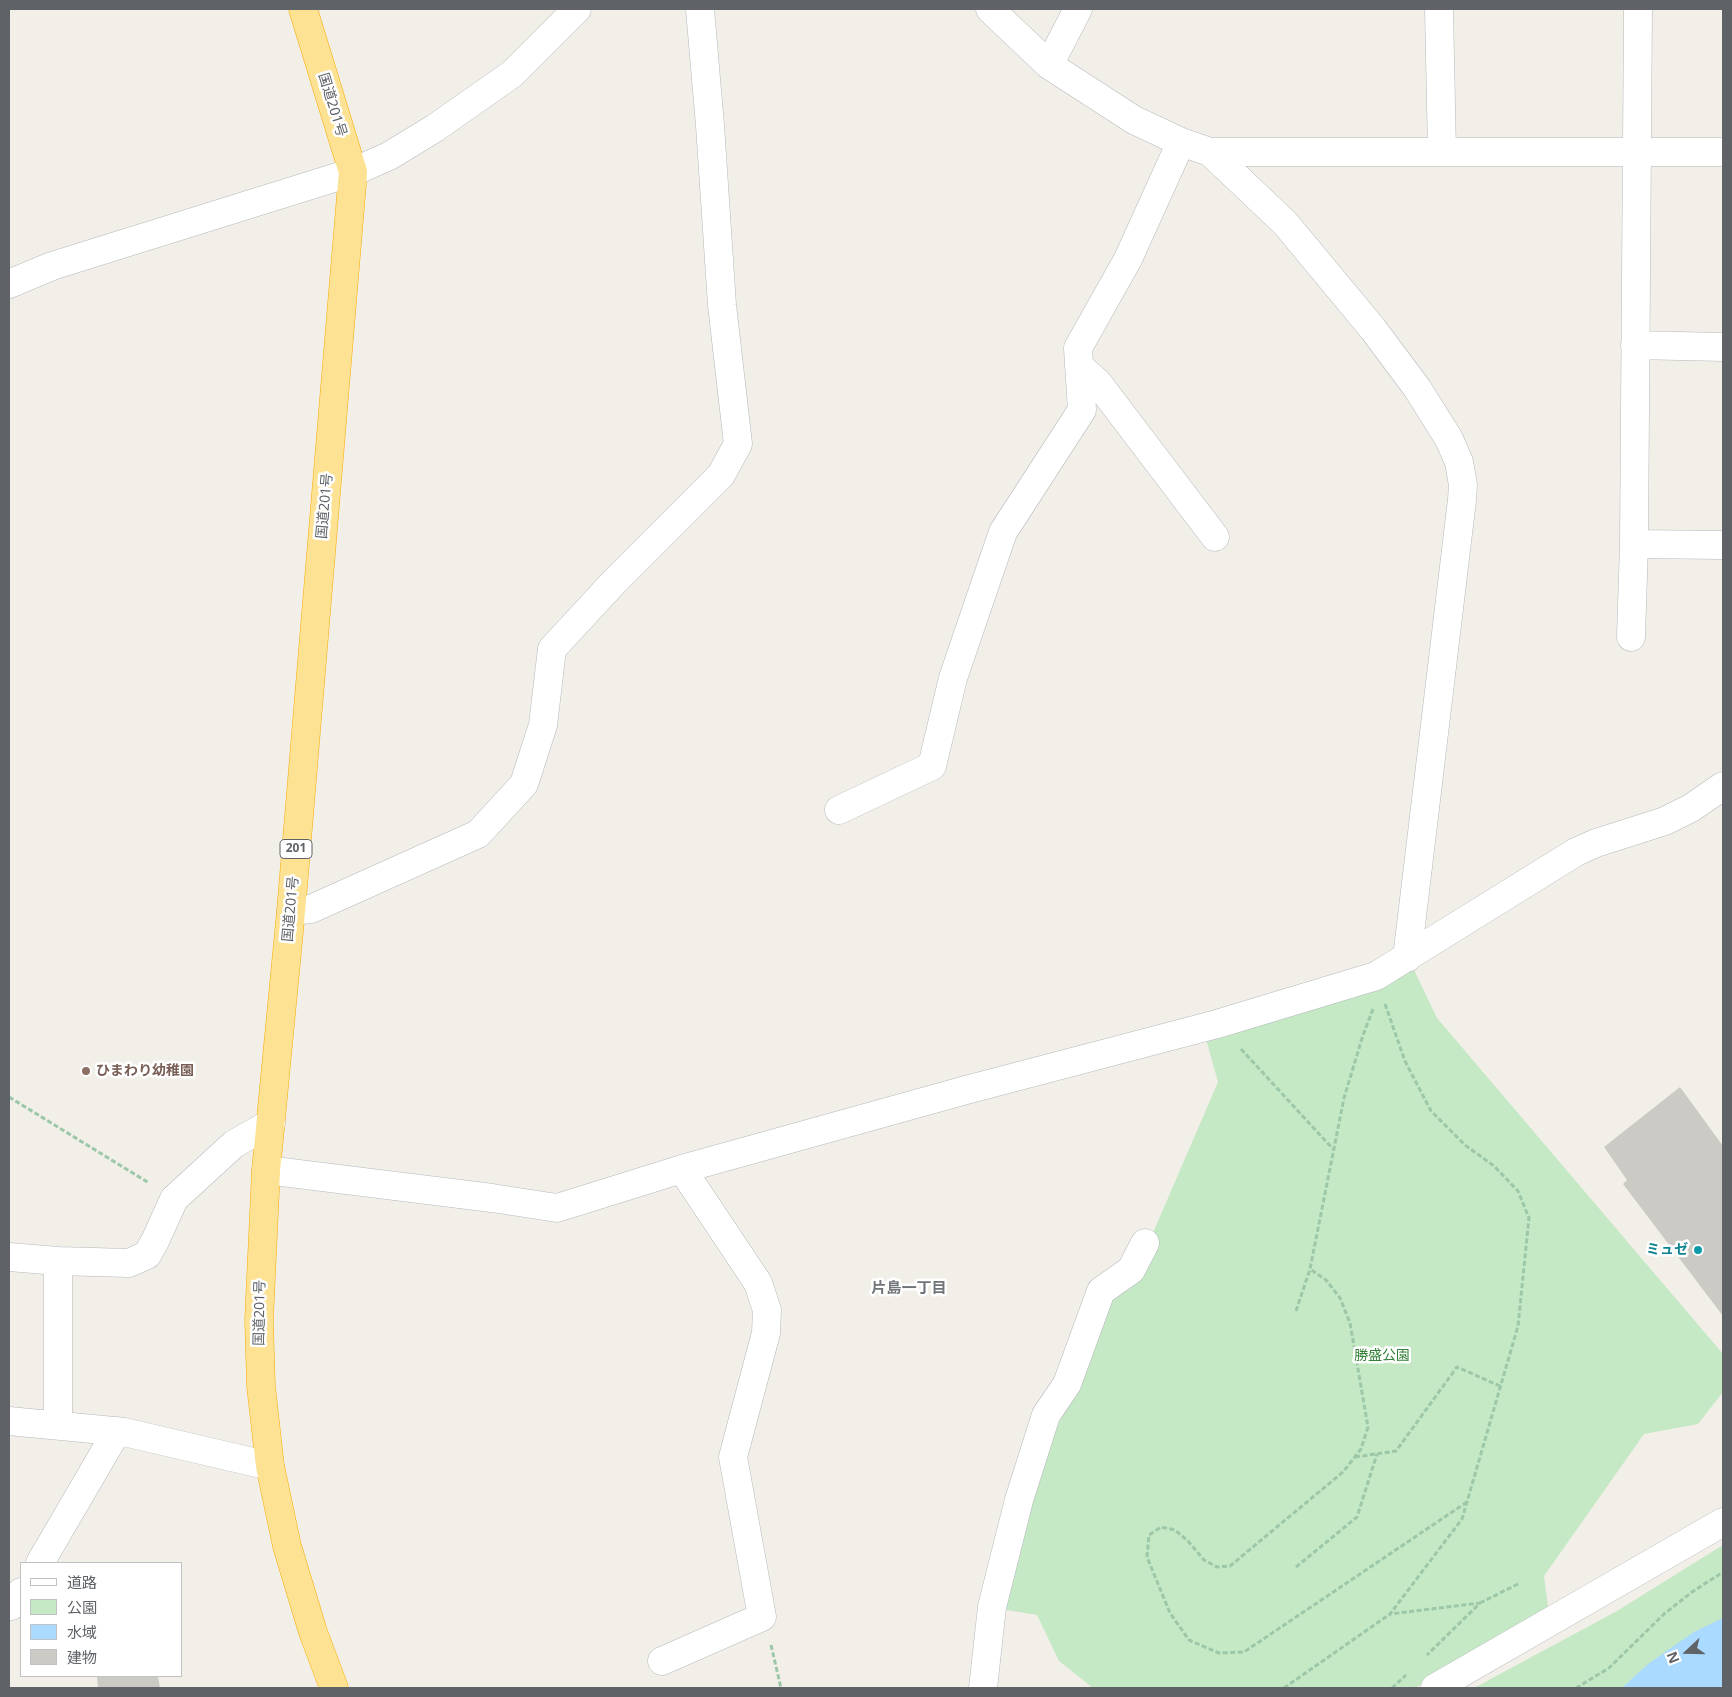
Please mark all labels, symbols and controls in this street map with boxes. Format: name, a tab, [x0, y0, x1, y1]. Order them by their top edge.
street label: 国道201号	[314, 71, 350, 139]
street label: 国道201号	[314, 472, 336, 540]
road number: 201	[280, 840, 312, 859]
street label: 国道201号	[280, 875, 302, 943]
place label: ひまわり幼稚園	[96, 1063, 194, 1079]
marker: ひまわり幼稚園	[80, 1065, 92, 1077]
place label: ミュゼ	[1646, 1242, 1688, 1258]
marker: ミュゼ	[1692, 1244, 1704, 1256]
street label: 国道201号	[251, 1280, 269, 1346]
district label: 片島一丁目	[872, 1280, 946, 1298]
park label: 勝盛公園	[1354, 1348, 1410, 1364]
legend	[20, 1562, 182, 1677]
text: 道路	[67, 1572, 97, 1592]
text: 公園	[67, 1597, 97, 1617]
text: 水域	[67, 1622, 97, 1642]
north arrow	[1662, 1627, 1712, 1677]
text: 建物	[67, 1647, 97, 1667]
text: N	[1662, 1649, 1683, 1666]

